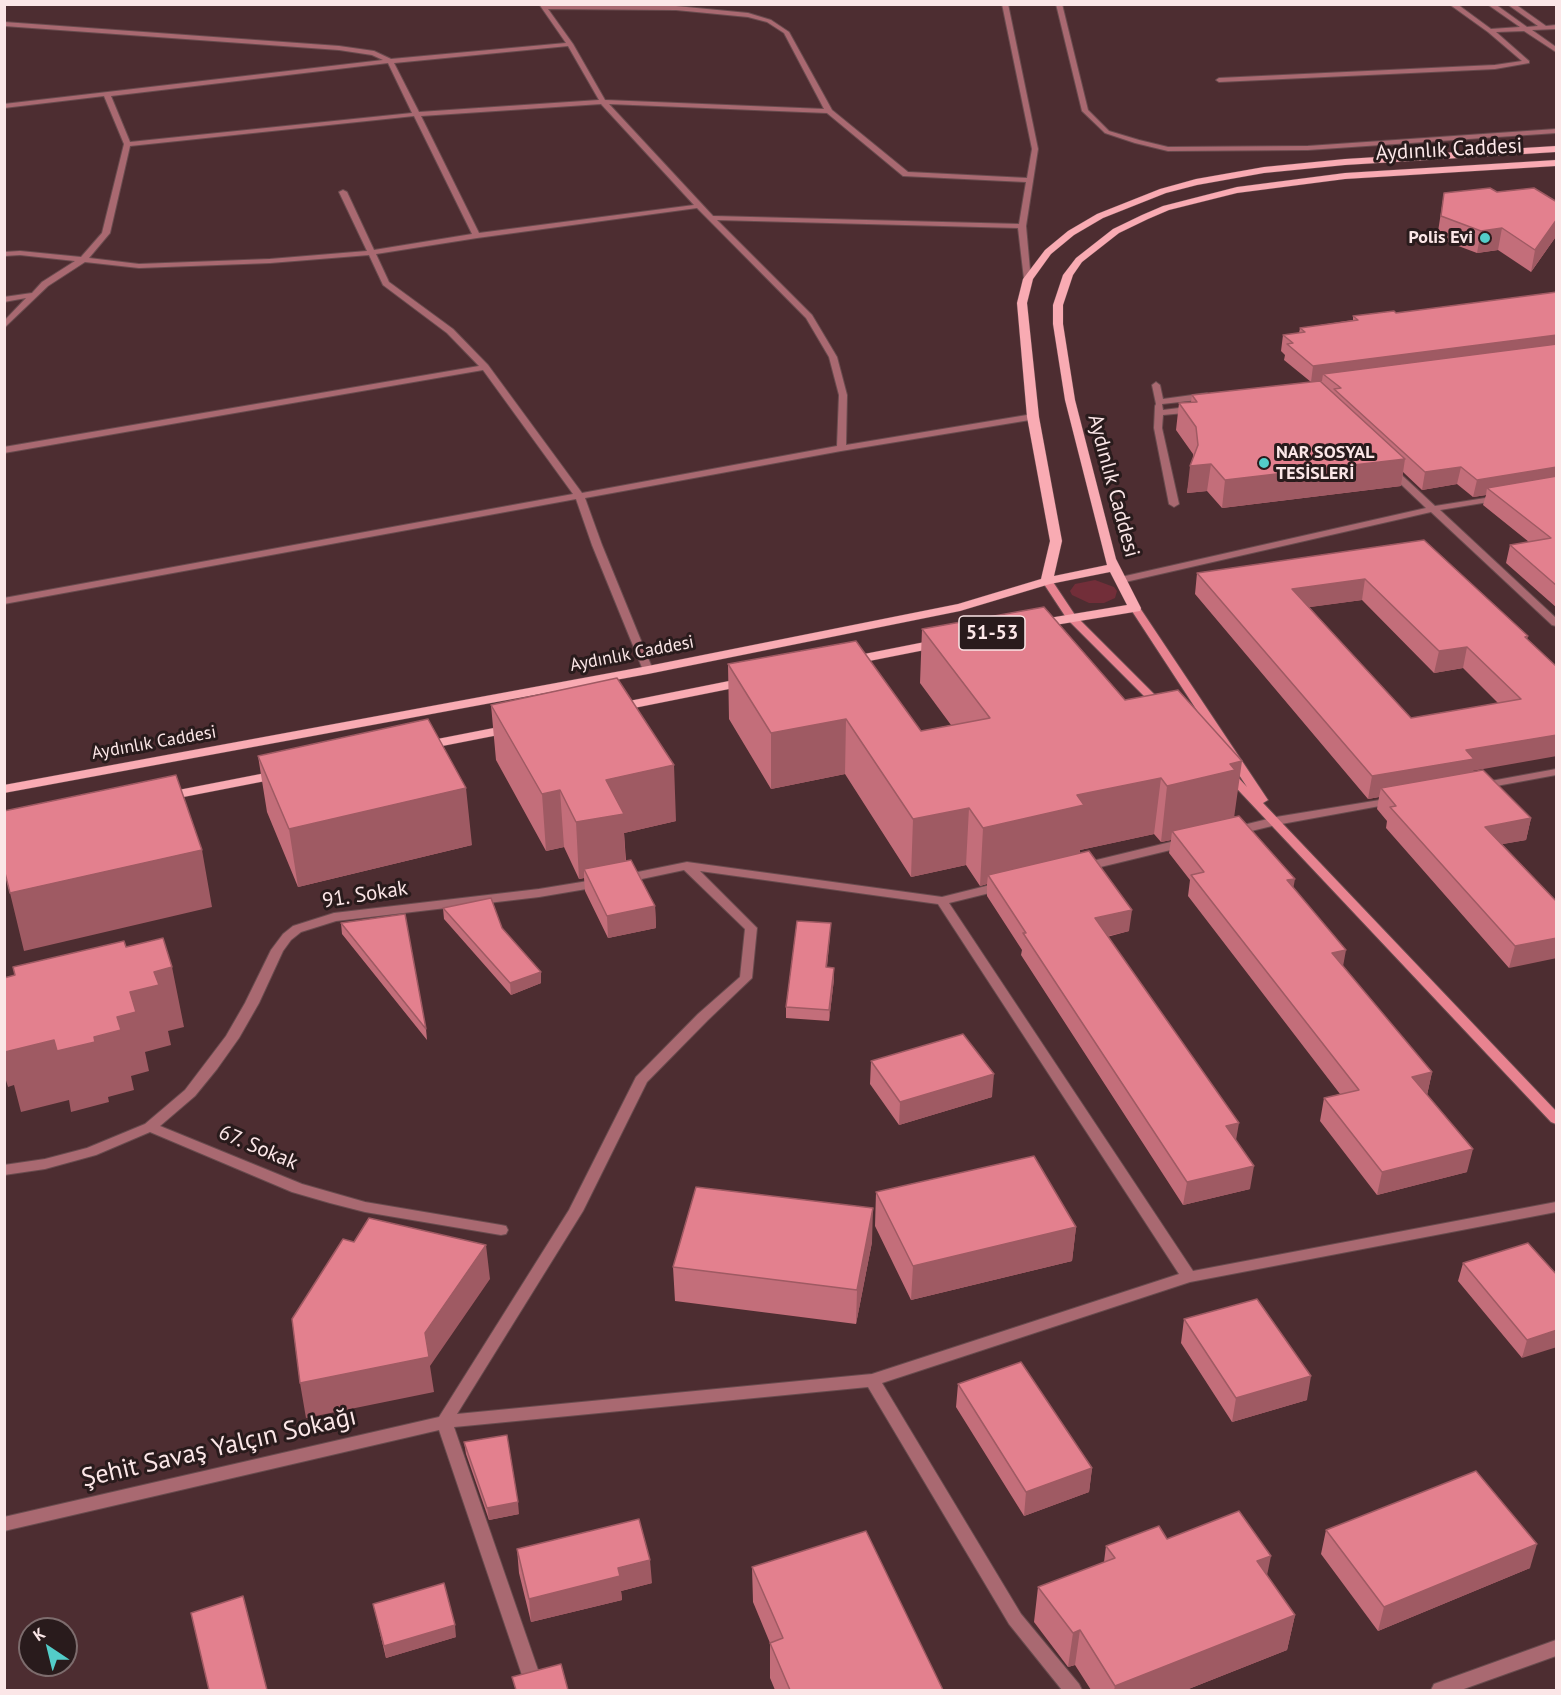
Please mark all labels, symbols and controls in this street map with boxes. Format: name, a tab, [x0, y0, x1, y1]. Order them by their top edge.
street label: Aydınlık Caddesi	[1375, 134, 1523, 166]
place label: Polis Evi	[1409, 227, 1473, 249]
marker: Polis Evi	[1478, 231, 1492, 245]
street label: Aydınlık Caddesi	[1082, 412, 1144, 560]
place label: NAR SOSYAL TESİSLERİ	[1276, 442, 1374, 484]
marker: NAR SOSYAL TESİSLERİ	[1257, 456, 1271, 470]
road number: 51-53	[959, 616, 1025, 650]
street label: Aydınlık Caddesi	[568, 631, 696, 677]
street label: Aydınlık Caddesi	[90, 721, 218, 765]
street label: 91. Sokak	[321, 876, 409, 914]
street label: 67. Sokak	[215, 1120, 301, 1176]
street label: Şehit Savaş Yalçın Sokağı	[79, 1401, 359, 1495]
north arrow	[18, 1617, 78, 1677]
text: K	[29, 1623, 49, 1645]

